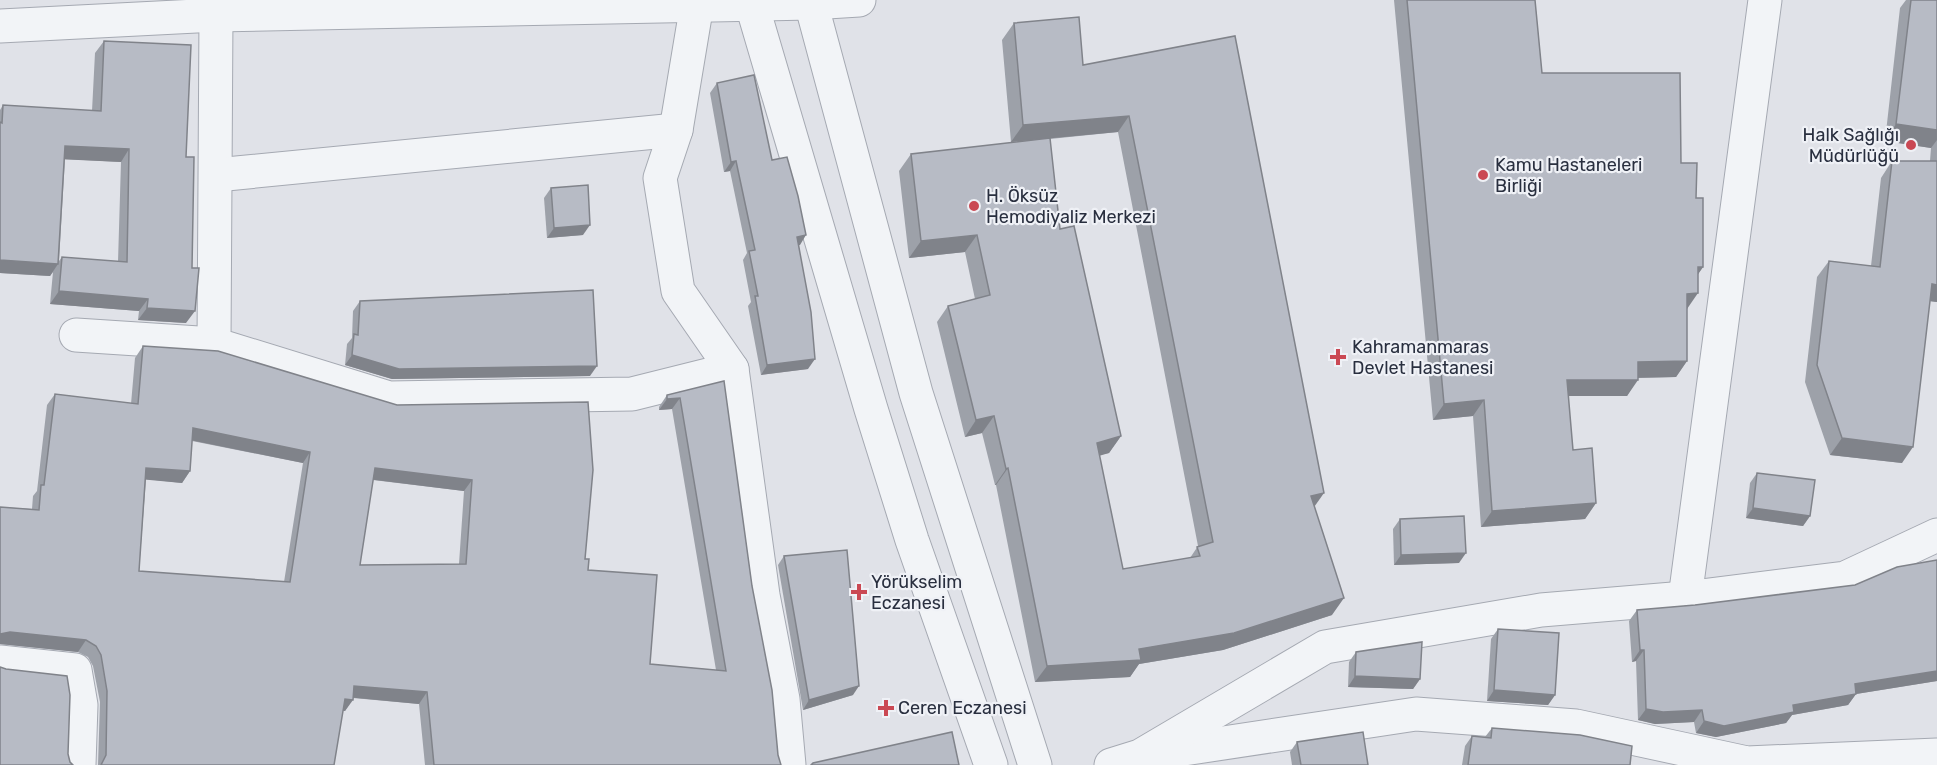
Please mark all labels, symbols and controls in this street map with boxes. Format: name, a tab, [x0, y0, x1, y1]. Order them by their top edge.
place label: Halk Sağlığı Müdürlüğü	[1803, 124, 1899, 167]
marker: Halk Sağlığı Müdürlüğü	[1904, 138, 1918, 152]
place label: Kamu Hastaneleri Birliği	[1495, 154, 1642, 197]
marker: Kamu Hastaneleri Birliği	[1476, 168, 1490, 182]
place label: H. Öksüz Hemodiyaliz Merkezi	[986, 185, 1156, 228]
marker: H. Öksüz Hemodiyaliz Merkezi	[967, 199, 981, 213]
place label: Kahramanmaras Devlet Hastanesi	[1352, 336, 1493, 379]
marker: Kahramanmaras Devlet Hastanesi	[1329, 348, 1347, 366]
place label: Yörükselim Eczanesi	[871, 571, 962, 614]
marker: Yörükselim Eczanesi	[852, 585, 866, 599]
place label: Ceren Eczanesi	[898, 697, 1027, 719]
marker: Ceren Eczanesi	[879, 701, 893, 715]

